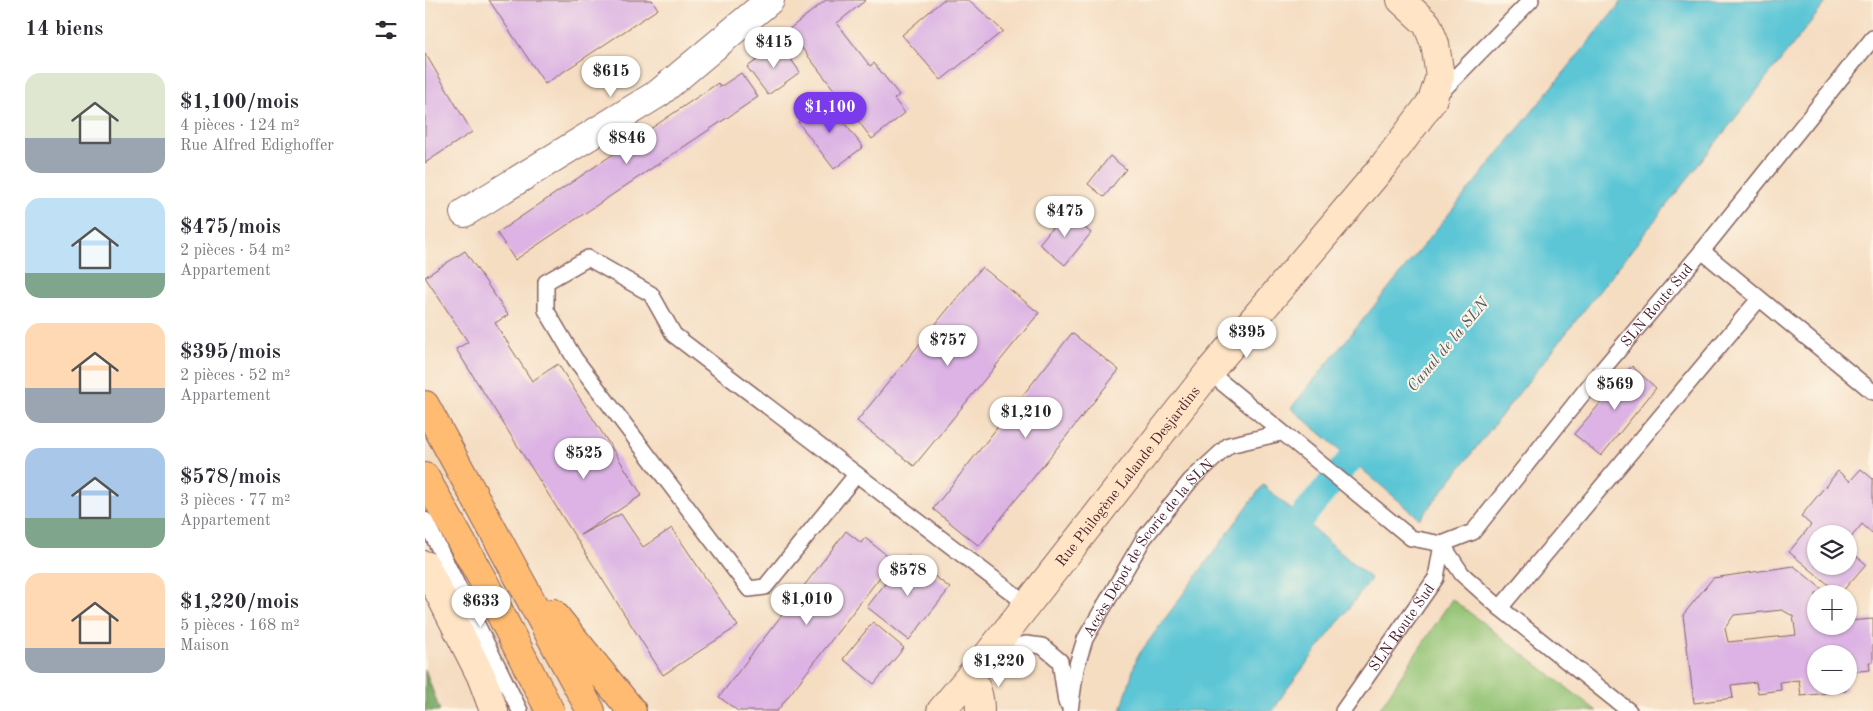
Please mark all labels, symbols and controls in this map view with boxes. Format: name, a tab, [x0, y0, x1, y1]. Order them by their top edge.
icon: filters	[372, 16, 400, 44]
text: 14 biens	[25, 19, 103, 40]
pin: $415	[744, 27, 804, 69]
text: $415	[755, 35, 793, 51]
pin: $615	[581, 56, 641, 98]
text: $615	[592, 64, 630, 80]
text: $1,100/mois	[180, 92, 299, 113]
pin: $1,100	[789, 92, 871, 134]
icon: home	[65, 93, 125, 153]
text: $1,100	[805, 100, 855, 116]
text: 4 pièces · 124 m²	[180, 118, 300, 134]
pin: $846	[597, 122, 657, 165]
text: $846	[608, 131, 646, 147]
text: Rue Alfred Edighoffer	[180, 138, 334, 154]
pin: $475	[1035, 196, 1095, 238]
text: $475	[1046, 204, 1084, 220]
text: $475/mois	[180, 217, 281, 238]
icon: home	[65, 218, 125, 278]
text: 2 pièces · 54 m²	[180, 243, 290, 259]
street label: SLN Route Sud	[1619, 262, 1697, 350]
text: Appartement	[180, 263, 271, 279]
water label: Canal de la SLN	[1405, 294, 1494, 395]
pin: $395	[1217, 316, 1277, 359]
pin: $757	[918, 324, 978, 367]
text: $395	[1228, 325, 1266, 341]
text: $757	[929, 333, 967, 349]
text: $395/mois	[180, 342, 281, 363]
icon: home	[65, 343, 125, 403]
text: 2 pièces · 52 m²	[180, 368, 290, 384]
pin: $569	[1585, 368, 1645, 411]
text: $569	[1596, 377, 1634, 393]
street label: Rue Philogène Lalande Desjardins	[1054, 384, 1204, 570]
text: Appartement	[180, 388, 271, 404]
pin: $1,210	[985, 396, 1067, 439]
text: $1,210	[1001, 405, 1051, 421]
pin: $525	[554, 438, 614, 480]
text: $525	[565, 446, 603, 462]
street label: Accès Dépot de Scorie de la SLN	[1082, 457, 1217, 640]
text: $578/mois	[180, 467, 281, 488]
icon: home	[65, 468, 125, 528]
text: 3 pièces · 77 m²	[180, 493, 290, 509]
text: Appartement	[180, 513, 271, 529]
map controls	[1807, 525, 1857, 695]
button: layers	[1807, 525, 1857, 575]
pin: $578	[878, 554, 938, 597]
text: $578	[889, 563, 927, 579]
street label: SLN Route Sud	[1367, 582, 1438, 675]
pin: $1,010	[766, 584, 848, 626]
button: +	[1807, 585, 1857, 635]
pin: $633	[451, 586, 511, 628]
text: $1,220/mois	[180, 592, 299, 613]
text: $1,010	[782, 592, 832, 608]
icon: home	[65, 593, 125, 653]
text: $633	[462, 594, 500, 610]
text: 5 pièces · 168 m²	[180, 618, 300, 634]
text: Maison	[180, 638, 229, 654]
button: −	[1807, 645, 1857, 695]
pin: $1,220	[958, 646, 1040, 688]
text: $1,220	[974, 654, 1024, 670]

